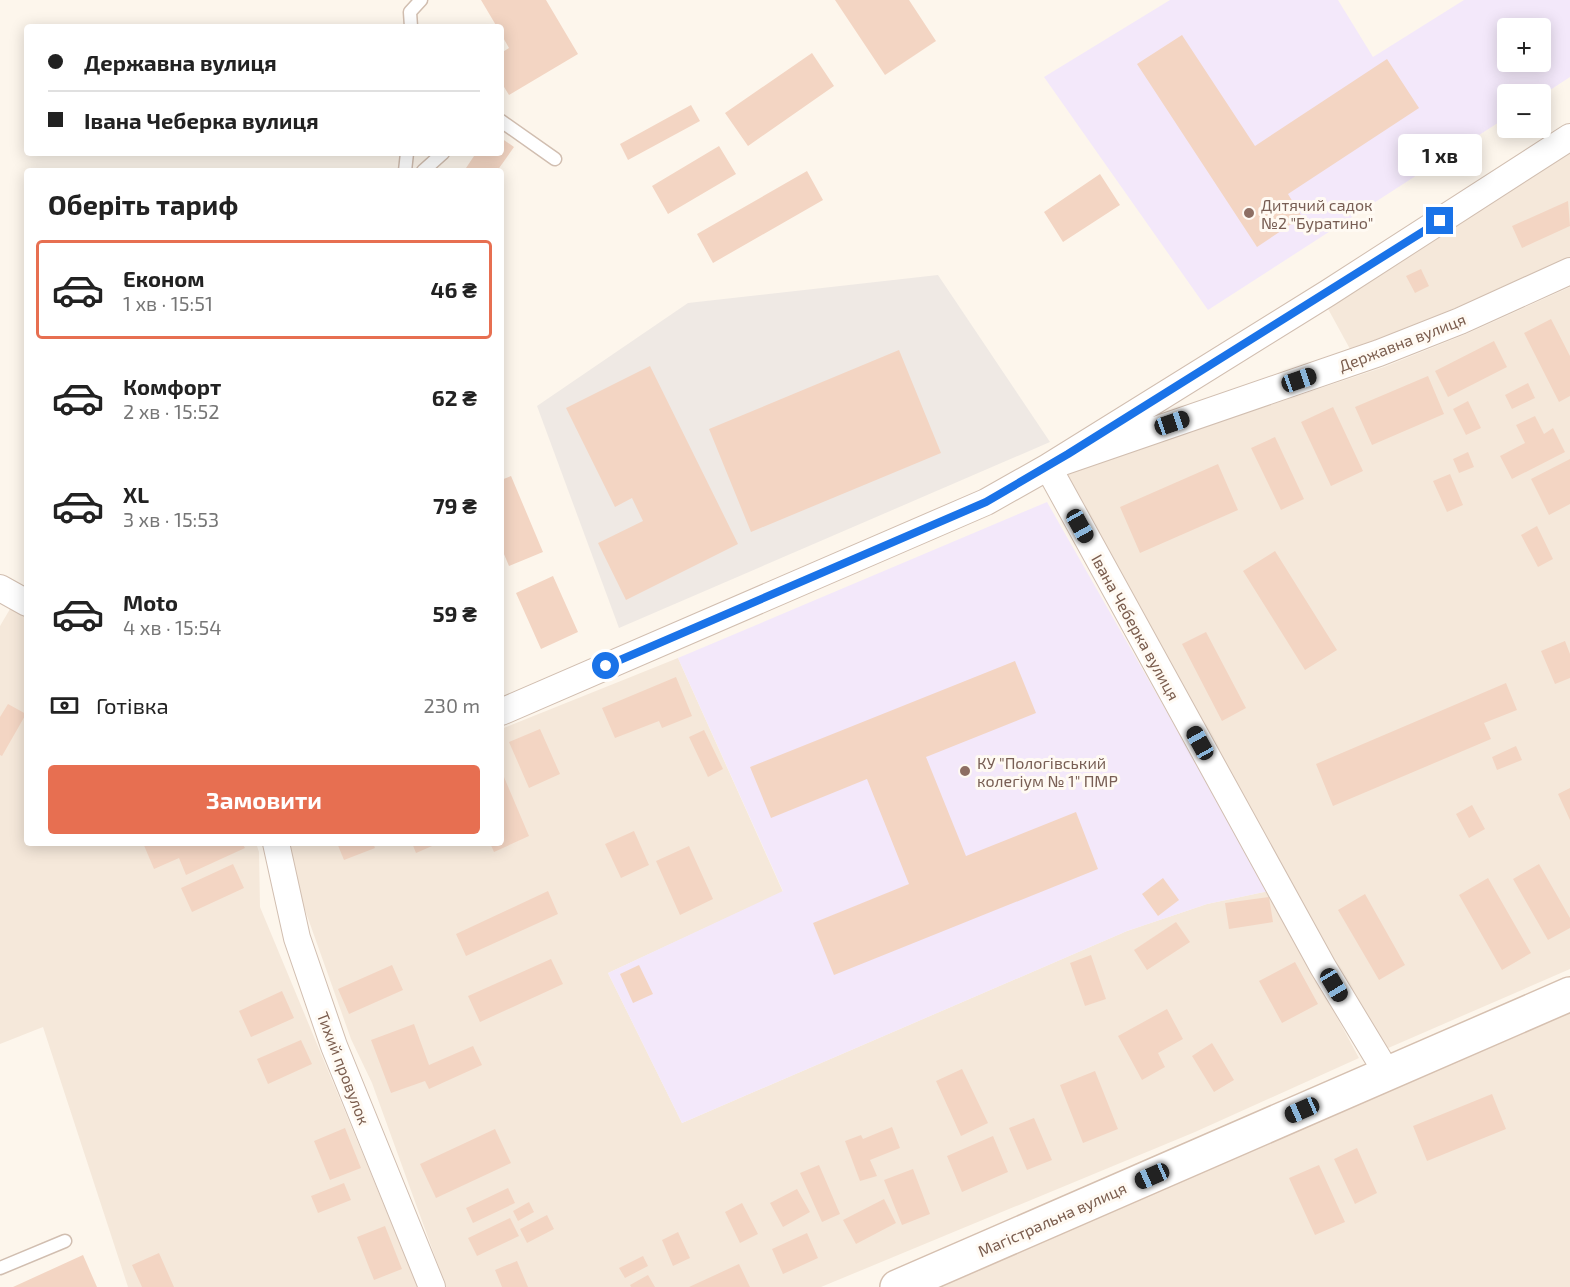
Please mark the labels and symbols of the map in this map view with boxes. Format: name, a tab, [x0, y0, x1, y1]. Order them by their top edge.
callout: 1 хв	[1398, 134, 1482, 176]
place label: Дитячий садок №2 "Буратино"	[1261, 195, 1373, 233]
marker: Дитячий садок №2 "Буратино"	[1242, 206, 1256, 220]
route end	[1426, 207, 1453, 234]
street label: Державна вулиця	[1336, 309, 1469, 376]
car	[1279, 366, 1319, 394]
car	[1152, 409, 1192, 437]
car	[1063, 506, 1097, 546]
street label: Івана Чеберка вулиця	[1087, 551, 1184, 704]
route start	[592, 652, 619, 679]
car	[1183, 723, 1217, 763]
place label: КУ "Пологівський колегіум № 1" ПМР	[977, 753, 1118, 791]
marker: КУ "Пологівський колегіум № 1" ПМР	[958, 764, 972, 778]
car	[1317, 965, 1351, 1005]
street label: Тихий провулок	[313, 1009, 374, 1128]
car	[1282, 1094, 1322, 1126]
car	[1132, 1160, 1172, 1192]
street label: Магістральна вулиця	[975, 1178, 1130, 1261]

